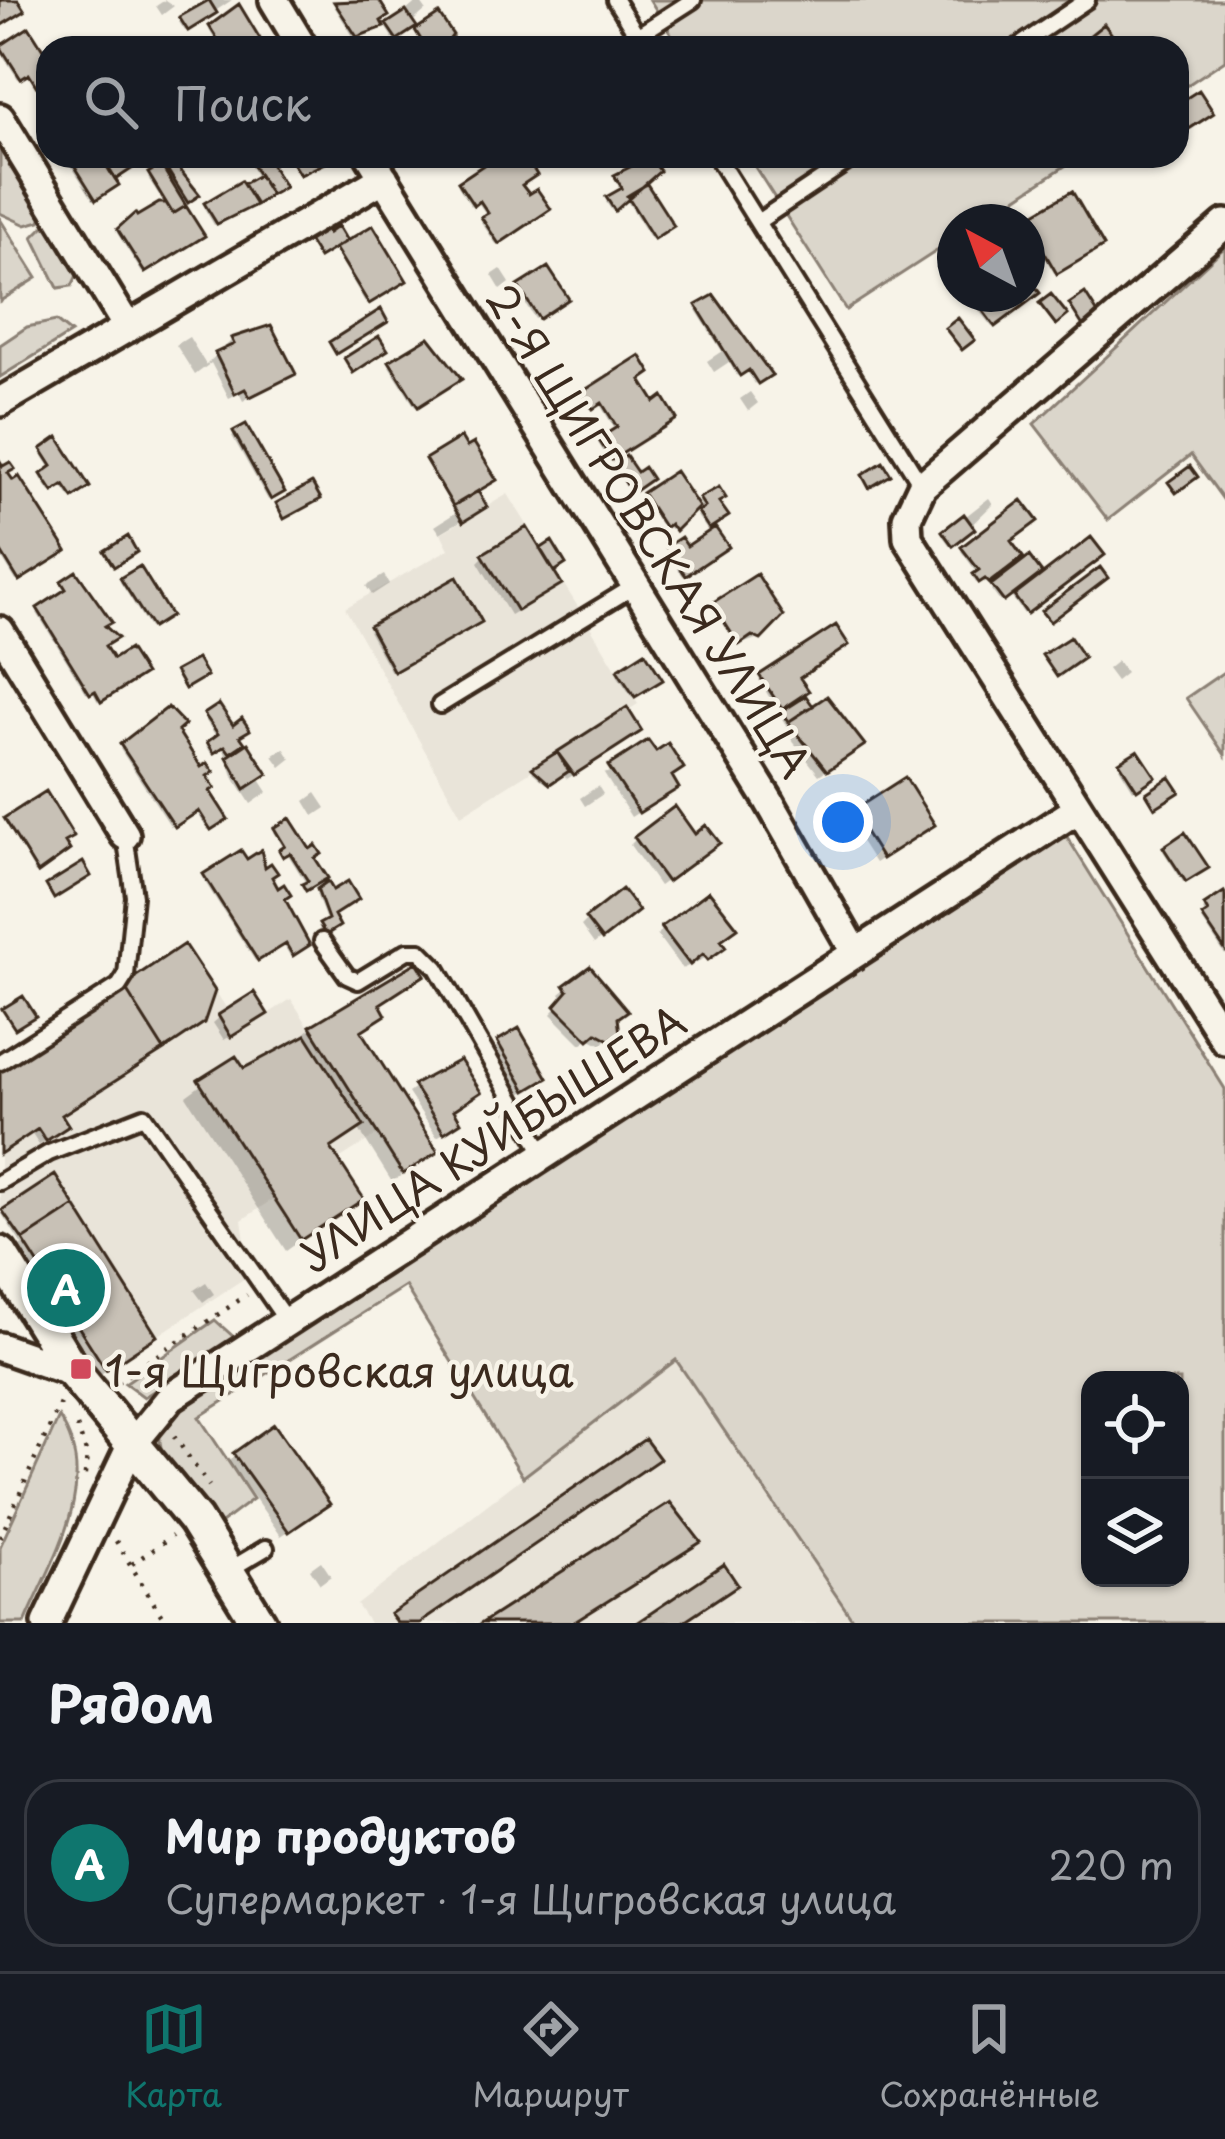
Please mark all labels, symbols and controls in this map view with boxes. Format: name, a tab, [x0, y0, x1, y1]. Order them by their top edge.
search box	[36, 36, 1189, 168]
text: Поиск	[174, 68, 311, 136]
icon: search	[78, 69, 144, 135]
north arrow	[937, 204, 1045, 312]
street label: 2-Я ЩИГРОВСКАЯ УЛИЦА	[472, 271, 828, 789]
your location	[813, 792, 873, 852]
street label: УЛИЦА КУЙБЫШЕВА	[287, 988, 697, 1286]
pin: A	[27, 1243, 105, 1333]
place label: 1-я Щигровская улица	[105, 1338, 574, 1401]
marker: 1-я Щигровская улица	[68, 1356, 94, 1382]
map controls	[1081, 1371, 1189, 1587]
button: locate	[1081, 1371, 1189, 1479]
button: layers	[1081, 1479, 1189, 1587]
text: Рядом	[48, 1663, 214, 1740]
text: Мир продуктов	[165, 1800, 517, 1868]
text: A	[75, 1834, 105, 1893]
text: 220 m	[1049, 1834, 1174, 1893]
text: Супермаркет · 1-я Щигровская улица	[165, 1868, 896, 1927]
tab: Карта	[125, 1996, 222, 2118]
tab: Маршрут	[473, 1996, 629, 2118]
tab: Сохранённые	[879, 1996, 1100, 2118]

